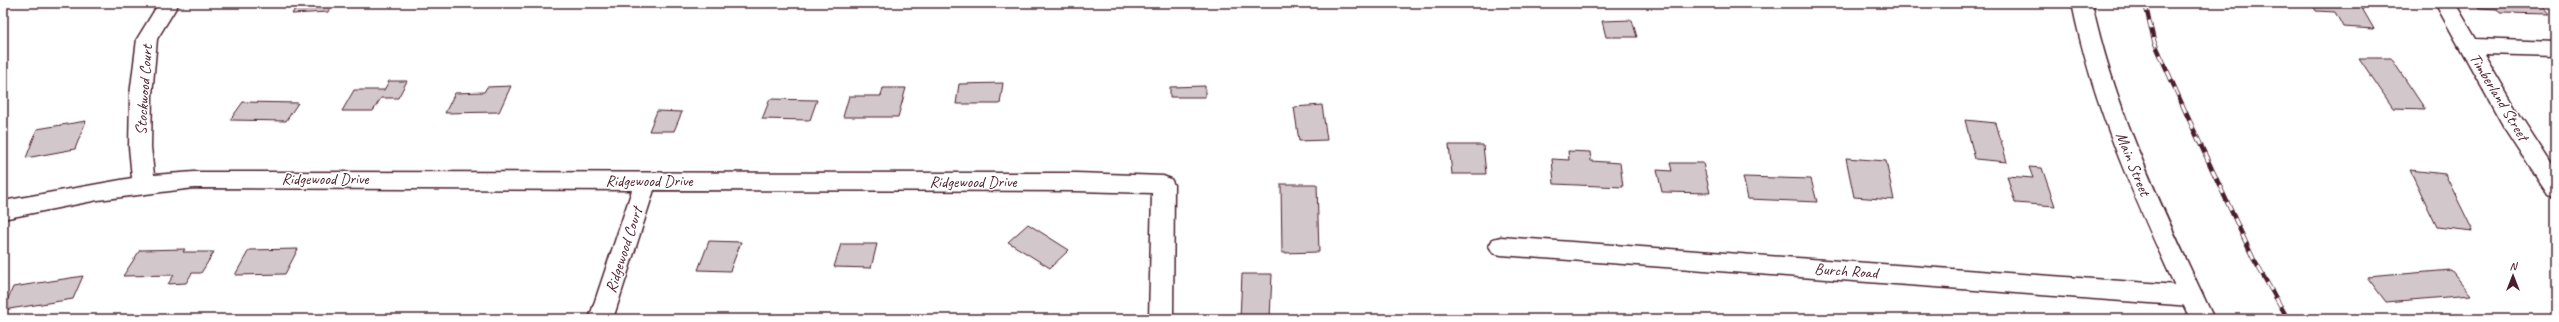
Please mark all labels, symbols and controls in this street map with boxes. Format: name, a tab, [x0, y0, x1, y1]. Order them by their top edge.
street label: Stockwood Court	[131, 43, 157, 136]
street label: Timberland Street	[2465, 50, 2534, 147]
street label: Main Street	[2111, 129, 2155, 200]
street label: Ridgewood Drive	[282, 169, 370, 189]
street label: Ridgewood Drive	[606, 171, 694, 191]
street label: Ridgewood Drive	[930, 172, 1018, 192]
street label: Ridgewood Court	[601, 202, 648, 295]
north arrow	[2493, 256, 2533, 296]
street label: Burch Road	[1814, 259, 1881, 283]
text: N	[2510, 259, 2519, 273]

